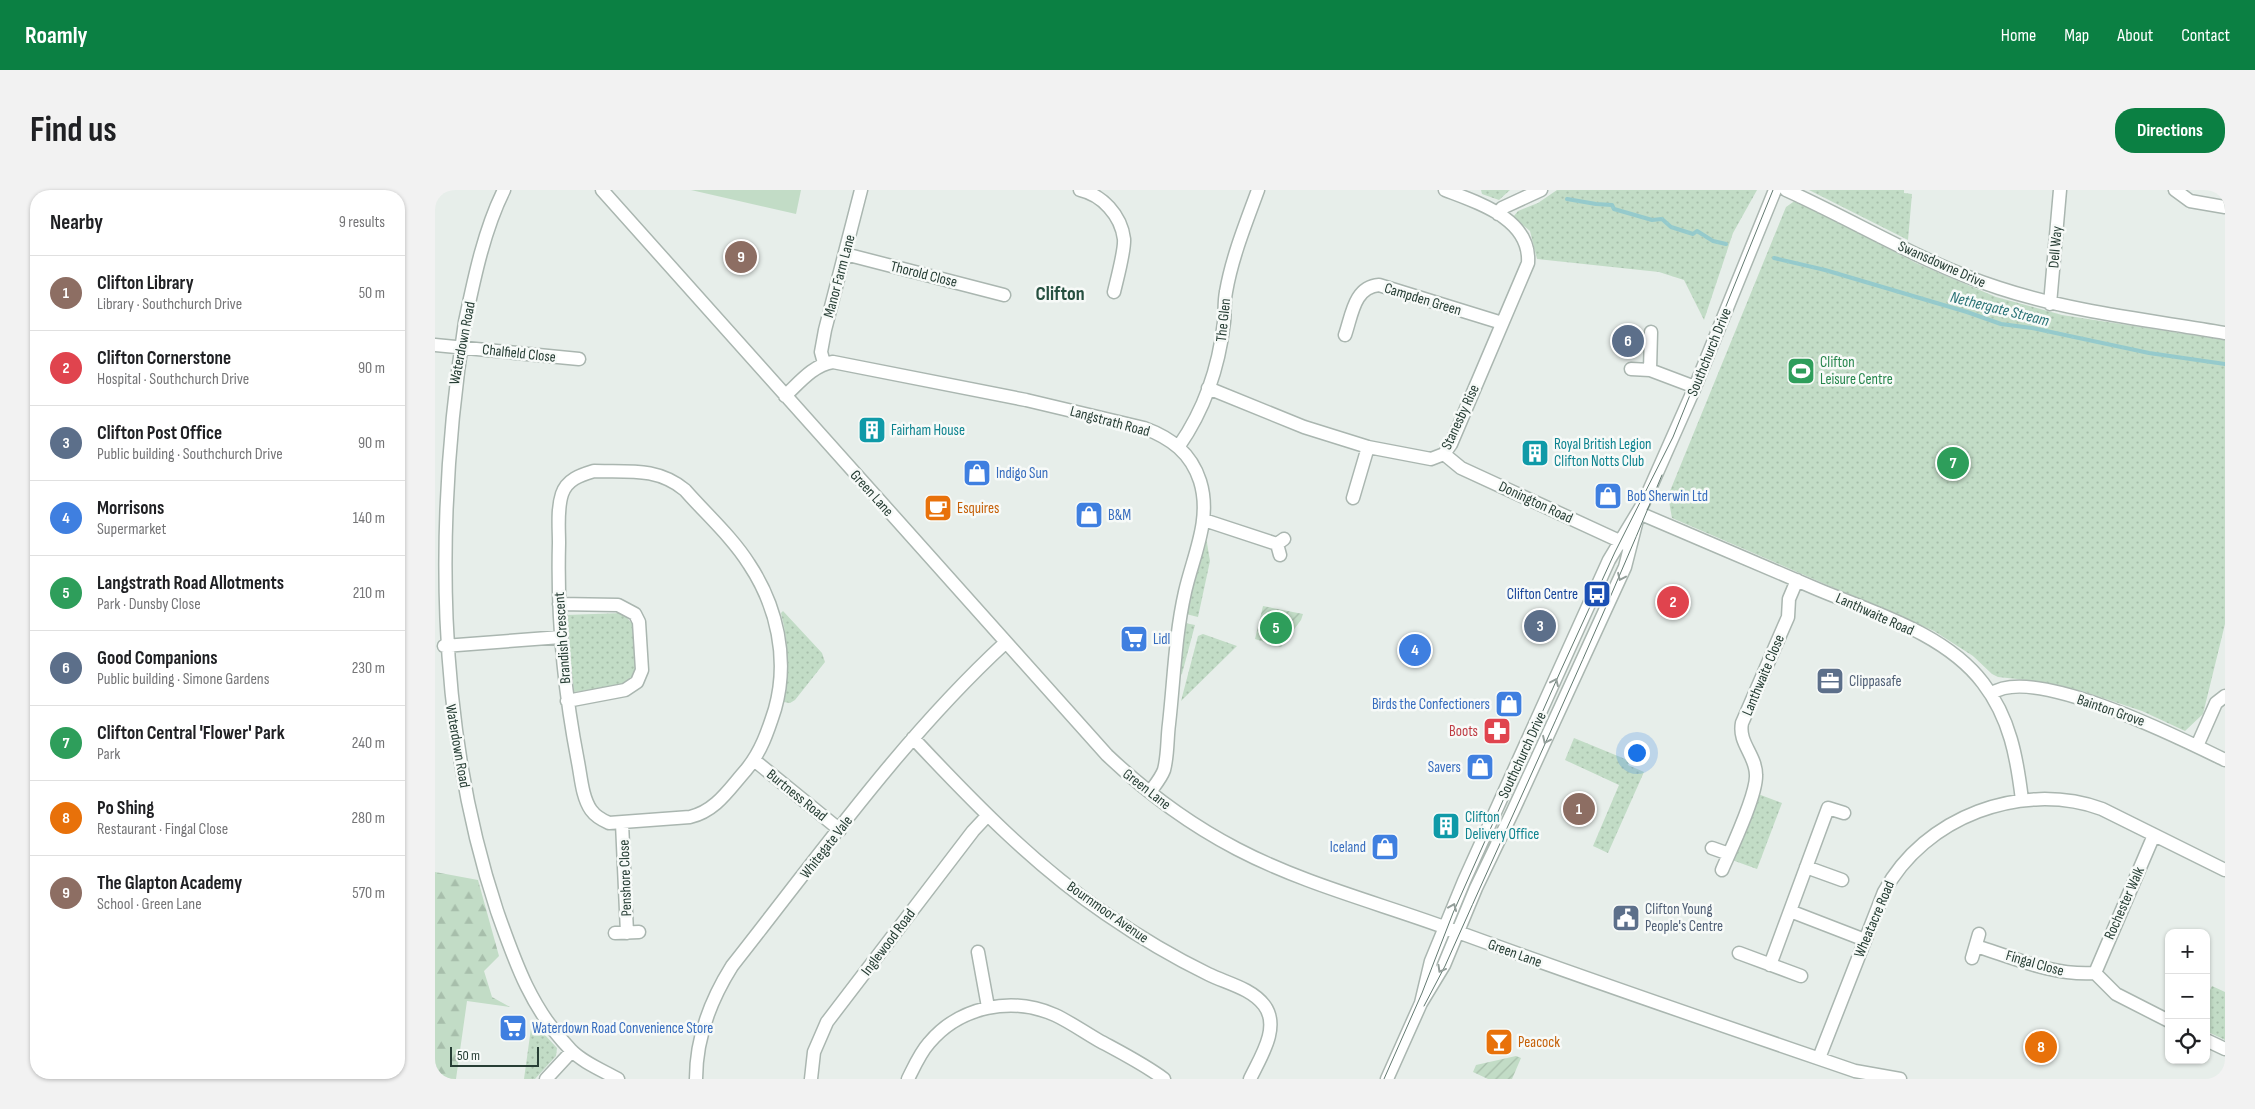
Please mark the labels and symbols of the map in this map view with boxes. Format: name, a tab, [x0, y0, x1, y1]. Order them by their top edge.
street label: Dell Way	[2044, 225, 2067, 269]
street label: Manor Farm Lane	[819, 232, 860, 320]
street label: Swansdowne Drive	[1895, 237, 1989, 292]
pin: 9	[725, 238, 757, 276]
street label: Thorold Close	[889, 257, 959, 292]
street label: Campden Green	[1382, 279, 1464, 320]
district label: Clifton	[1035, 282, 1085, 306]
water label: Nethergate Stream	[1948, 288, 2051, 331]
street label: The Glen	[1212, 297, 1235, 343]
street label: Waterdown Road	[445, 300, 480, 386]
street label: Southchurch Drive	[1683, 305, 1736, 399]
pin: 6	[1612, 322, 1644, 360]
street label: Chalfield Close	[481, 340, 557, 367]
place label: Clifton Leisure Centre	[1820, 353, 1893, 389]
sports icon: Clifton Leisure Centre	[1786, 356, 1816, 386]
street label: Stanesby Rise	[1437, 381, 1484, 453]
street label: Langstrath Road	[1068, 402, 1152, 441]
building icon: Fairham House	[857, 415, 887, 445]
place label: Fairham House	[891, 421, 965, 440]
place label: Royal British Legion Clifton Notts Club	[1554, 435, 1652, 471]
building icon: Royal British Legion Clifton Notts Club	[1520, 438, 1550, 468]
pin: 7	[1937, 444, 1969, 482]
shop icon: Indigo Sun	[962, 458, 992, 488]
place label: Indigo Sun	[996, 464, 1048, 483]
street label: Green Lane	[846, 466, 898, 521]
street label: Donington Road	[1496, 477, 1576, 528]
shop icon: Bob Sherwin Ltd	[1593, 481, 1623, 511]
place label: Bob Sherwin Ltd	[1627, 487, 1708, 506]
cafe icon: Esquires	[923, 493, 953, 523]
place label: Esquires	[957, 499, 999, 518]
shop icon: B&M	[1074, 500, 1104, 530]
place label: B&M	[1108, 506, 1131, 525]
one-way arrow	[1617, 572, 1628, 581]
bus stop icon: Clifton Centre	[1582, 579, 1612, 609]
pin: 2	[1657, 583, 1689, 621]
place label: Clifton Centre	[1507, 585, 1578, 604]
street label: Lanthwaite Road	[1833, 589, 1917, 640]
street label: Brandish Crescent	[550, 591, 575, 684]
pin: 3	[1524, 607, 1556, 645]
pin: 5	[1260, 609, 1292, 647]
supermarket icon: Lidl	[1119, 624, 1149, 654]
place label: Lidl	[1153, 630, 1170, 649]
pin: 4	[1399, 631, 1431, 669]
street label: Lanthwaite Close	[1738, 632, 1789, 719]
office icon: Clippasafe	[1815, 666, 1845, 696]
place label: Clippasafe	[1849, 672, 1902, 691]
one-way arrow	[1548, 678, 1559, 687]
shop icon: Birds the Confectioners	[1494, 689, 1524, 719]
street label: Bainton Grove	[2074, 690, 2147, 731]
place label: Birds the Confectioners	[1372, 695, 1490, 714]
street label: Waterdown Road	[441, 703, 474, 789]
street label: Southchurch Drive	[1494, 709, 1551, 802]
pharmacy icon: Boots	[1482, 716, 1512, 746]
place label: Boots	[1449, 722, 1478, 741]
one-way arrow	[1542, 735, 1552, 744]
your location	[1624, 740, 1650, 766]
shop icon: Savers	[1465, 752, 1495, 782]
place label: Savers	[1428, 758, 1461, 777]
street label: Burtness Road	[763, 765, 831, 826]
street label: Green Lane	[1119, 765, 1175, 814]
pin: 1	[1563, 790, 1595, 828]
place label: Clifton Delivery Office	[1465, 808, 1539, 844]
building icon: Clifton Delivery Office	[1431, 811, 1461, 841]
street label: Whitegate Vale	[796, 812, 857, 883]
shop icon: Iceland	[1370, 832, 1400, 862]
place label: Iceland	[1330, 838, 1366, 857]
street label: Penshore Close	[615, 839, 636, 917]
street label: Rochester Walk	[2100, 864, 2149, 943]
street label: Bournmoor Avenue	[1063, 877, 1152, 948]
street label: Wheatacre Road	[1850, 878, 1899, 960]
place label: Clifton Young People's Centre	[1645, 900, 1723, 936]
one-way arrow	[1447, 903, 1457, 912]
public building icon: Clifton Young People's Centre	[1611, 903, 1641, 933]
street label: Inglewood Road	[857, 905, 920, 979]
street label: Green Lane	[1485, 935, 1544, 972]
street label: Fingal Close	[2004, 946, 2066, 981]
one-way arrow	[1437, 964, 1447, 973]
supermarket icon: Waterdown Road Convenience Store	[498, 1013, 528, 1043]
place label: Waterdown Road Convenience Store	[532, 1019, 713, 1038]
bar icon: Peacock	[1484, 1027, 1514, 1057]
pin: 8	[2025, 1028, 2057, 1066]
place label: Peacock	[1518, 1033, 1560, 1052]
scale bar	[450, 1044, 539, 1067]

